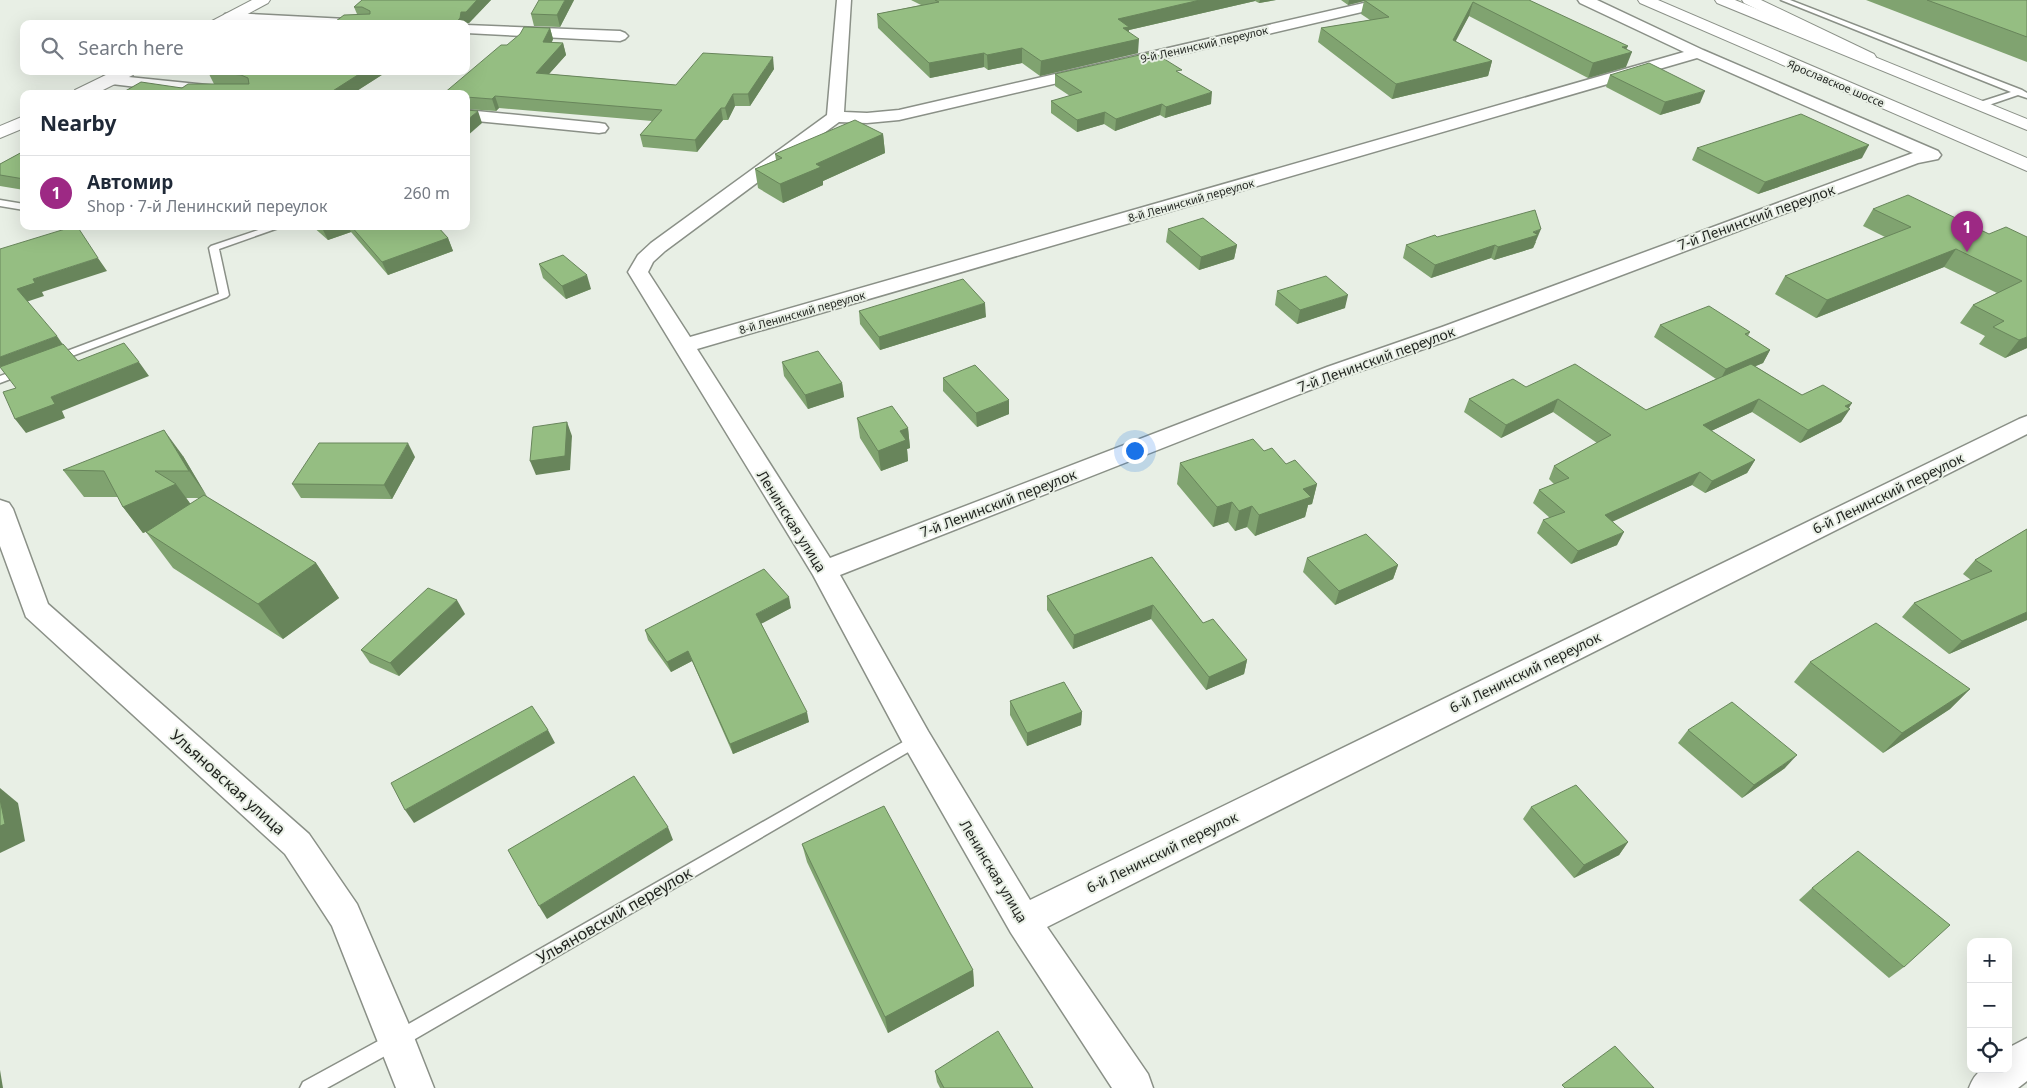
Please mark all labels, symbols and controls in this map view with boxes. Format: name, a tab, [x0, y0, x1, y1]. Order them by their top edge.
search box	[20, 20, 470, 75]
street label: 9-й Ленинский переулок	[1139, 22, 1269, 66]
icon: search	[38, 34, 66, 62]
text: Search here	[78, 35, 184, 61]
street label: Ярославское шоссе	[1785, 56, 1887, 110]
text: Nearby	[40, 109, 116, 137]
text: Автомир	[87, 169, 173, 195]
street label: 8-й Ленинский переулок	[1126, 175, 1256, 225]
street label: 7-й Ленинский переулок	[1675, 179, 1838, 254]
text: 1	[51, 182, 61, 204]
text: 260 m	[403, 182, 450, 204]
text: Shop · 7-й Ленинский переулок	[87, 195, 328, 217]
pin: 1	[1951, 211, 1983, 252]
street label: 8-й Ленинский переулок	[737, 287, 867, 337]
street label: 7-й Ленинский переулок	[1295, 321, 1458, 396]
your location	[1122, 438, 1148, 464]
street label: 6-й Ленинский переулок	[1809, 448, 1967, 538]
street label: 7-й Ленинский переулок	[917, 464, 1079, 542]
street label: Ленинская улица	[753, 467, 831, 575]
street label: 6-й Ленинский переулок	[1446, 627, 1604, 717]
street label: Ульяновская улица	[166, 724, 290, 840]
street label: 6-й Ленинский переулок	[1083, 807, 1241, 897]
street label: Ленинская улица	[956, 816, 1032, 926]
street label: Ульяновский переулок	[532, 861, 696, 969]
map controls	[1967, 938, 2012, 1073]
button: +	[1967, 938, 2012, 983]
button: −	[1967, 983, 2012, 1028]
button: locate	[1967, 1028, 2012, 1073]

